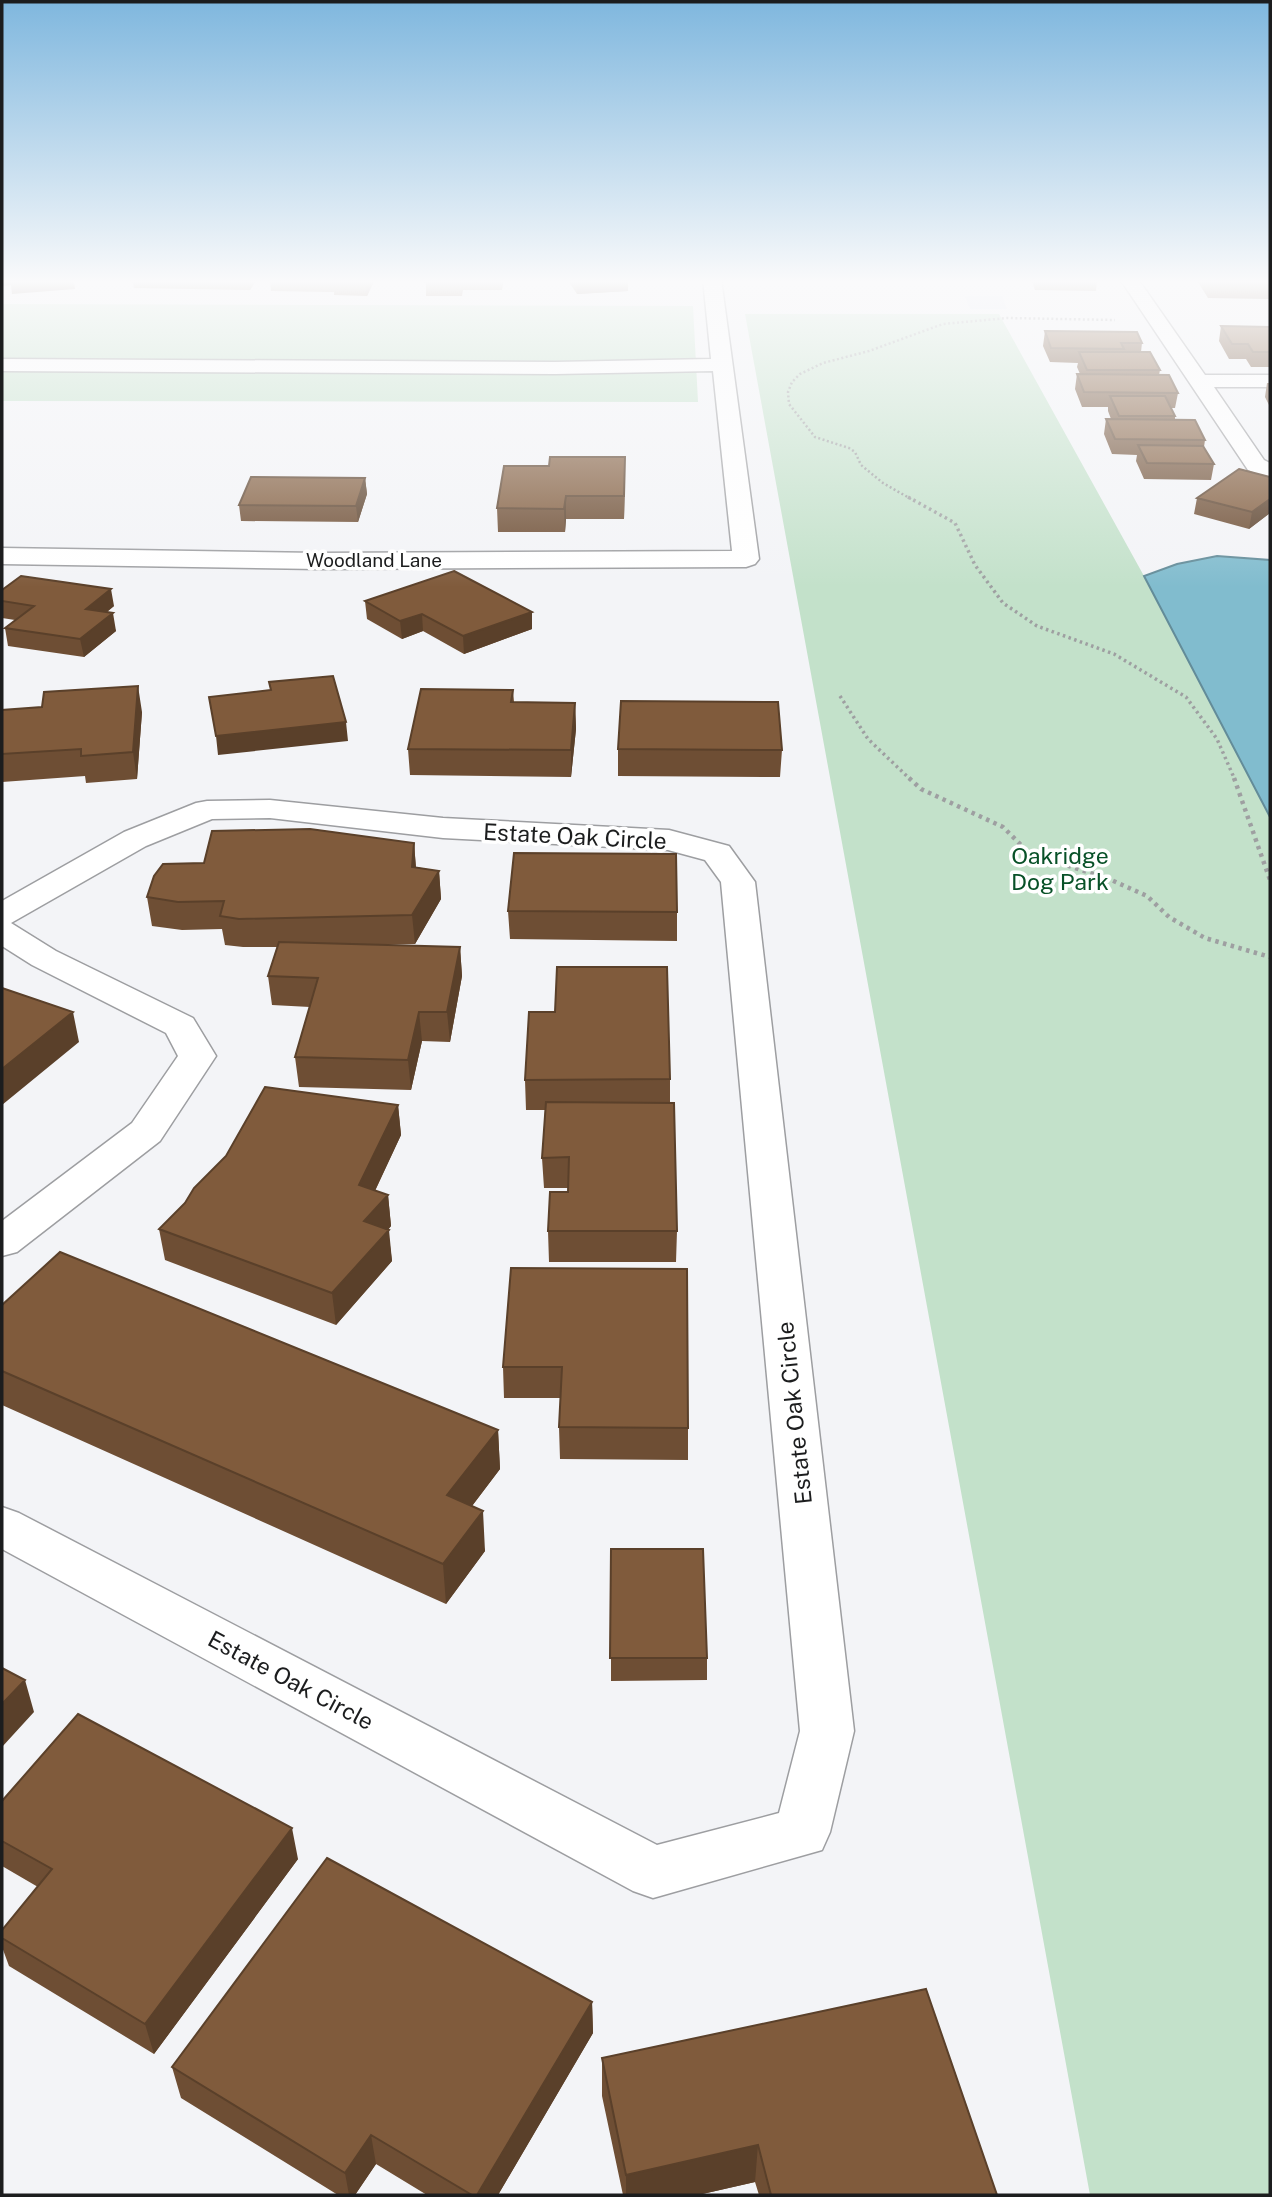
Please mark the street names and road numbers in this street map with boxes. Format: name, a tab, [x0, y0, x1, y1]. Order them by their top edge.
street label: Woodland Lane	[306, 549, 442, 571]
street label: Estate Oak Circle	[483, 818, 667, 854]
street label: Estate Oak Circle	[771, 1320, 817, 1506]
street label: Estate Oak Circle	[204, 1625, 378, 1735]

